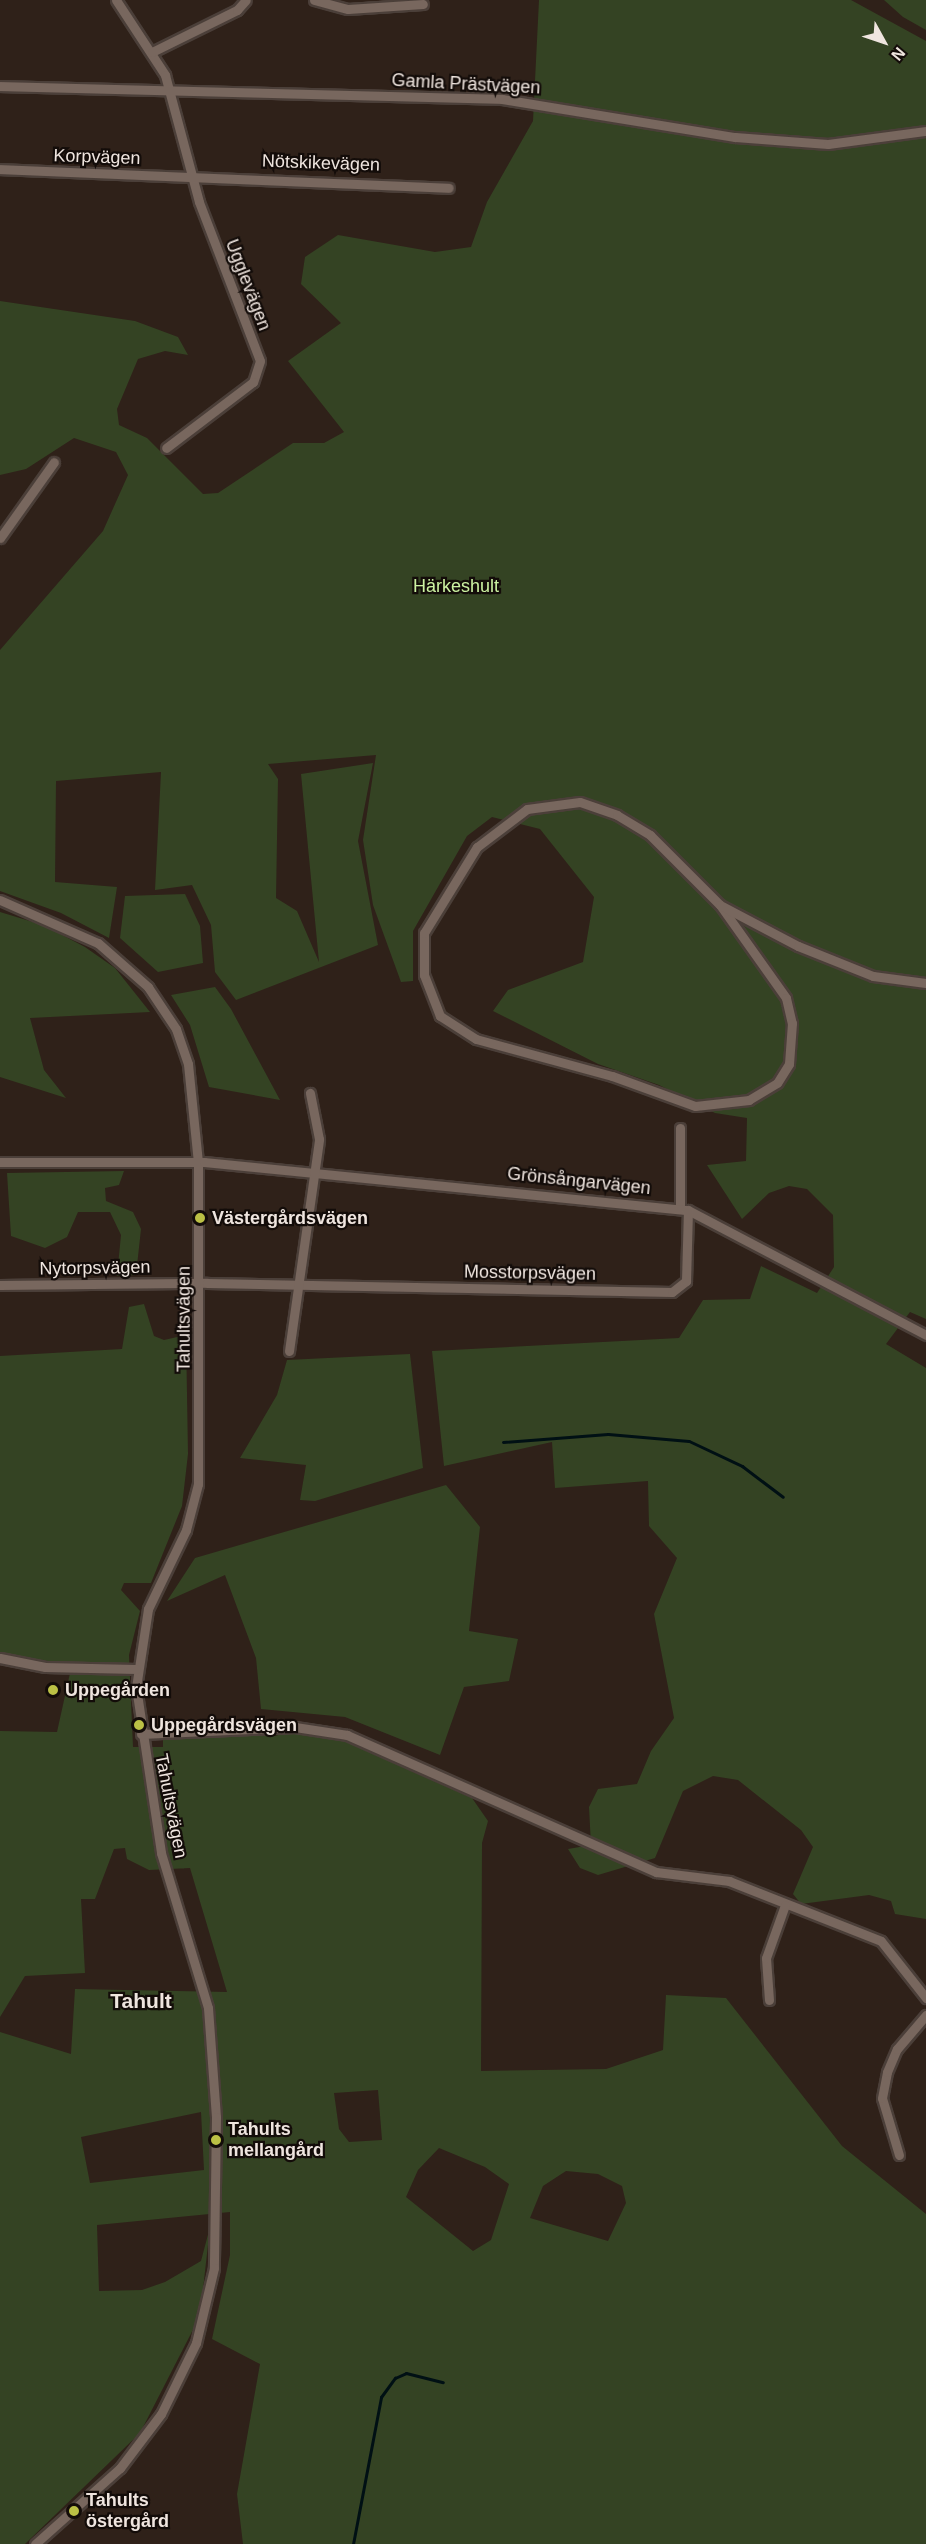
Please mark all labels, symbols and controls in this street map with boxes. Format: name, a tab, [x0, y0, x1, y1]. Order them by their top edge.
north arrow	[854, 12, 914, 72]
text: N	[888, 44, 908, 64]
street label: Gamla Prästvägen	[391, 69, 541, 99]
street label: Korpvägen	[53, 145, 141, 169]
street label: Nötskikevägen	[262, 150, 380, 176]
street label: Ugglevägen	[221, 236, 275, 334]
park label: Härkeshult	[413, 575, 499, 597]
street label: Grönsångarvägen	[506, 1163, 652, 1199]
place label: Västergårdsvägen	[212, 1207, 368, 1229]
marker: Västergårdsvägen	[193, 1211, 207, 1225]
street label: Nytorpsvägen	[39, 1256, 151, 1280]
street label: Mosstorpsvägen	[464, 1261, 596, 1285]
street label: Tahultsvägen	[173, 1266, 195, 1372]
place label: Uppegården	[65, 1679, 170, 1701]
marker: Uppegården	[46, 1683, 60, 1697]
place label: Uppegårdsvägen	[151, 1714, 297, 1736]
marker: Uppegårdsvägen	[132, 1718, 146, 1732]
street label: Tahultsvägen	[150, 1752, 192, 1860]
district label: Tahult	[110, 1988, 172, 2014]
place label: Tahults mellangård	[228, 2119, 324, 2162]
marker: Tahults mellangård	[209, 2133, 223, 2147]
place label: Tahults östergård	[86, 2490, 169, 2532]
marker: Tahults östergård	[67, 2504, 81, 2518]

